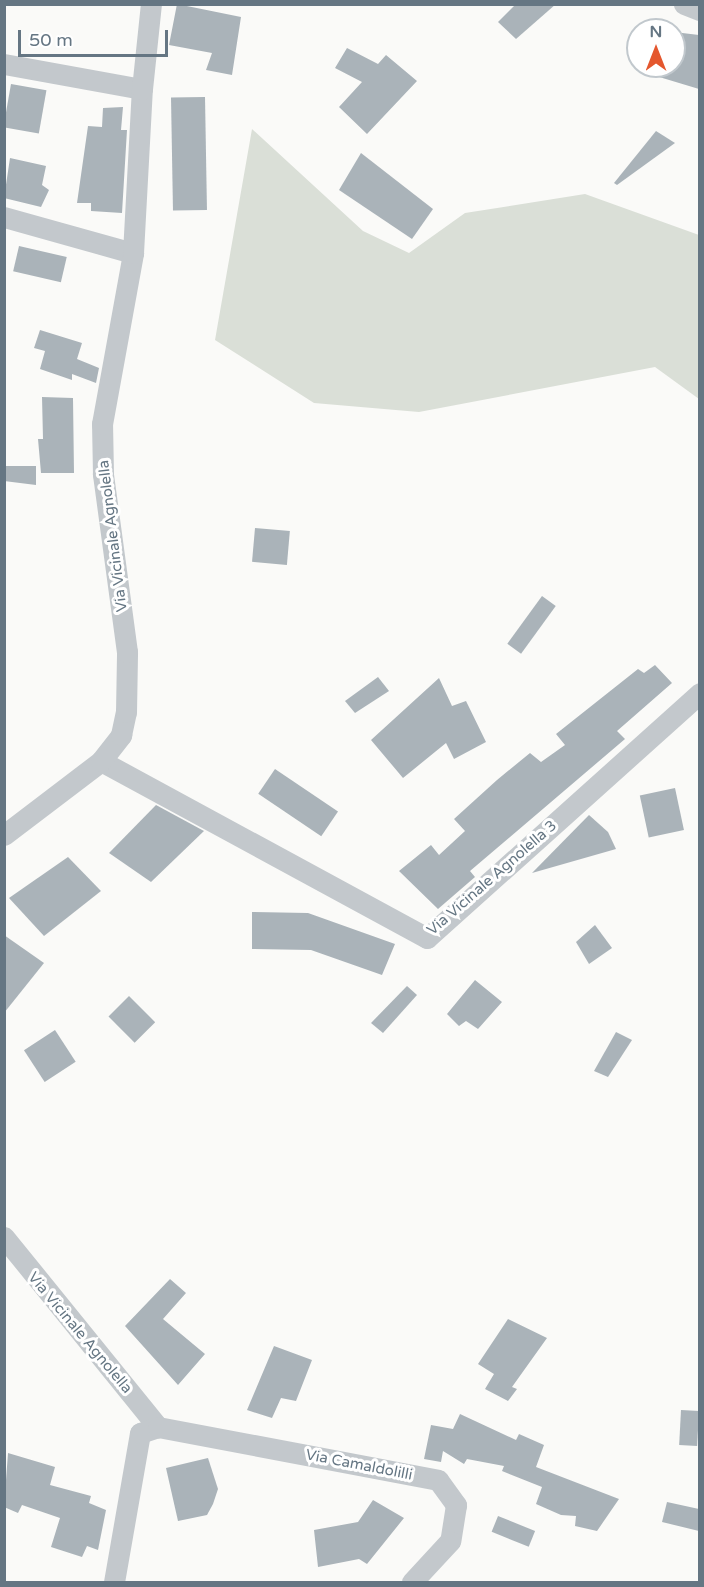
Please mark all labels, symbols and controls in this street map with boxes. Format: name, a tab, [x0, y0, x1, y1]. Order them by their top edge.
scale bar	[21, 18, 171, 56]
north arrow	[626, 18, 686, 78]
text: N	[650, 22, 662, 42]
text: 50 m	[29, 29, 73, 51]
street label: Via Vicinale Agnolella	[95, 459, 131, 613]
street label: Via Vicinale Agnolella 3	[423, 817, 561, 939]
street label: Via Vicinale Agnolella	[24, 1269, 136, 1397]
street label: Via Camaldolilli	[304, 1446, 414, 1484]

